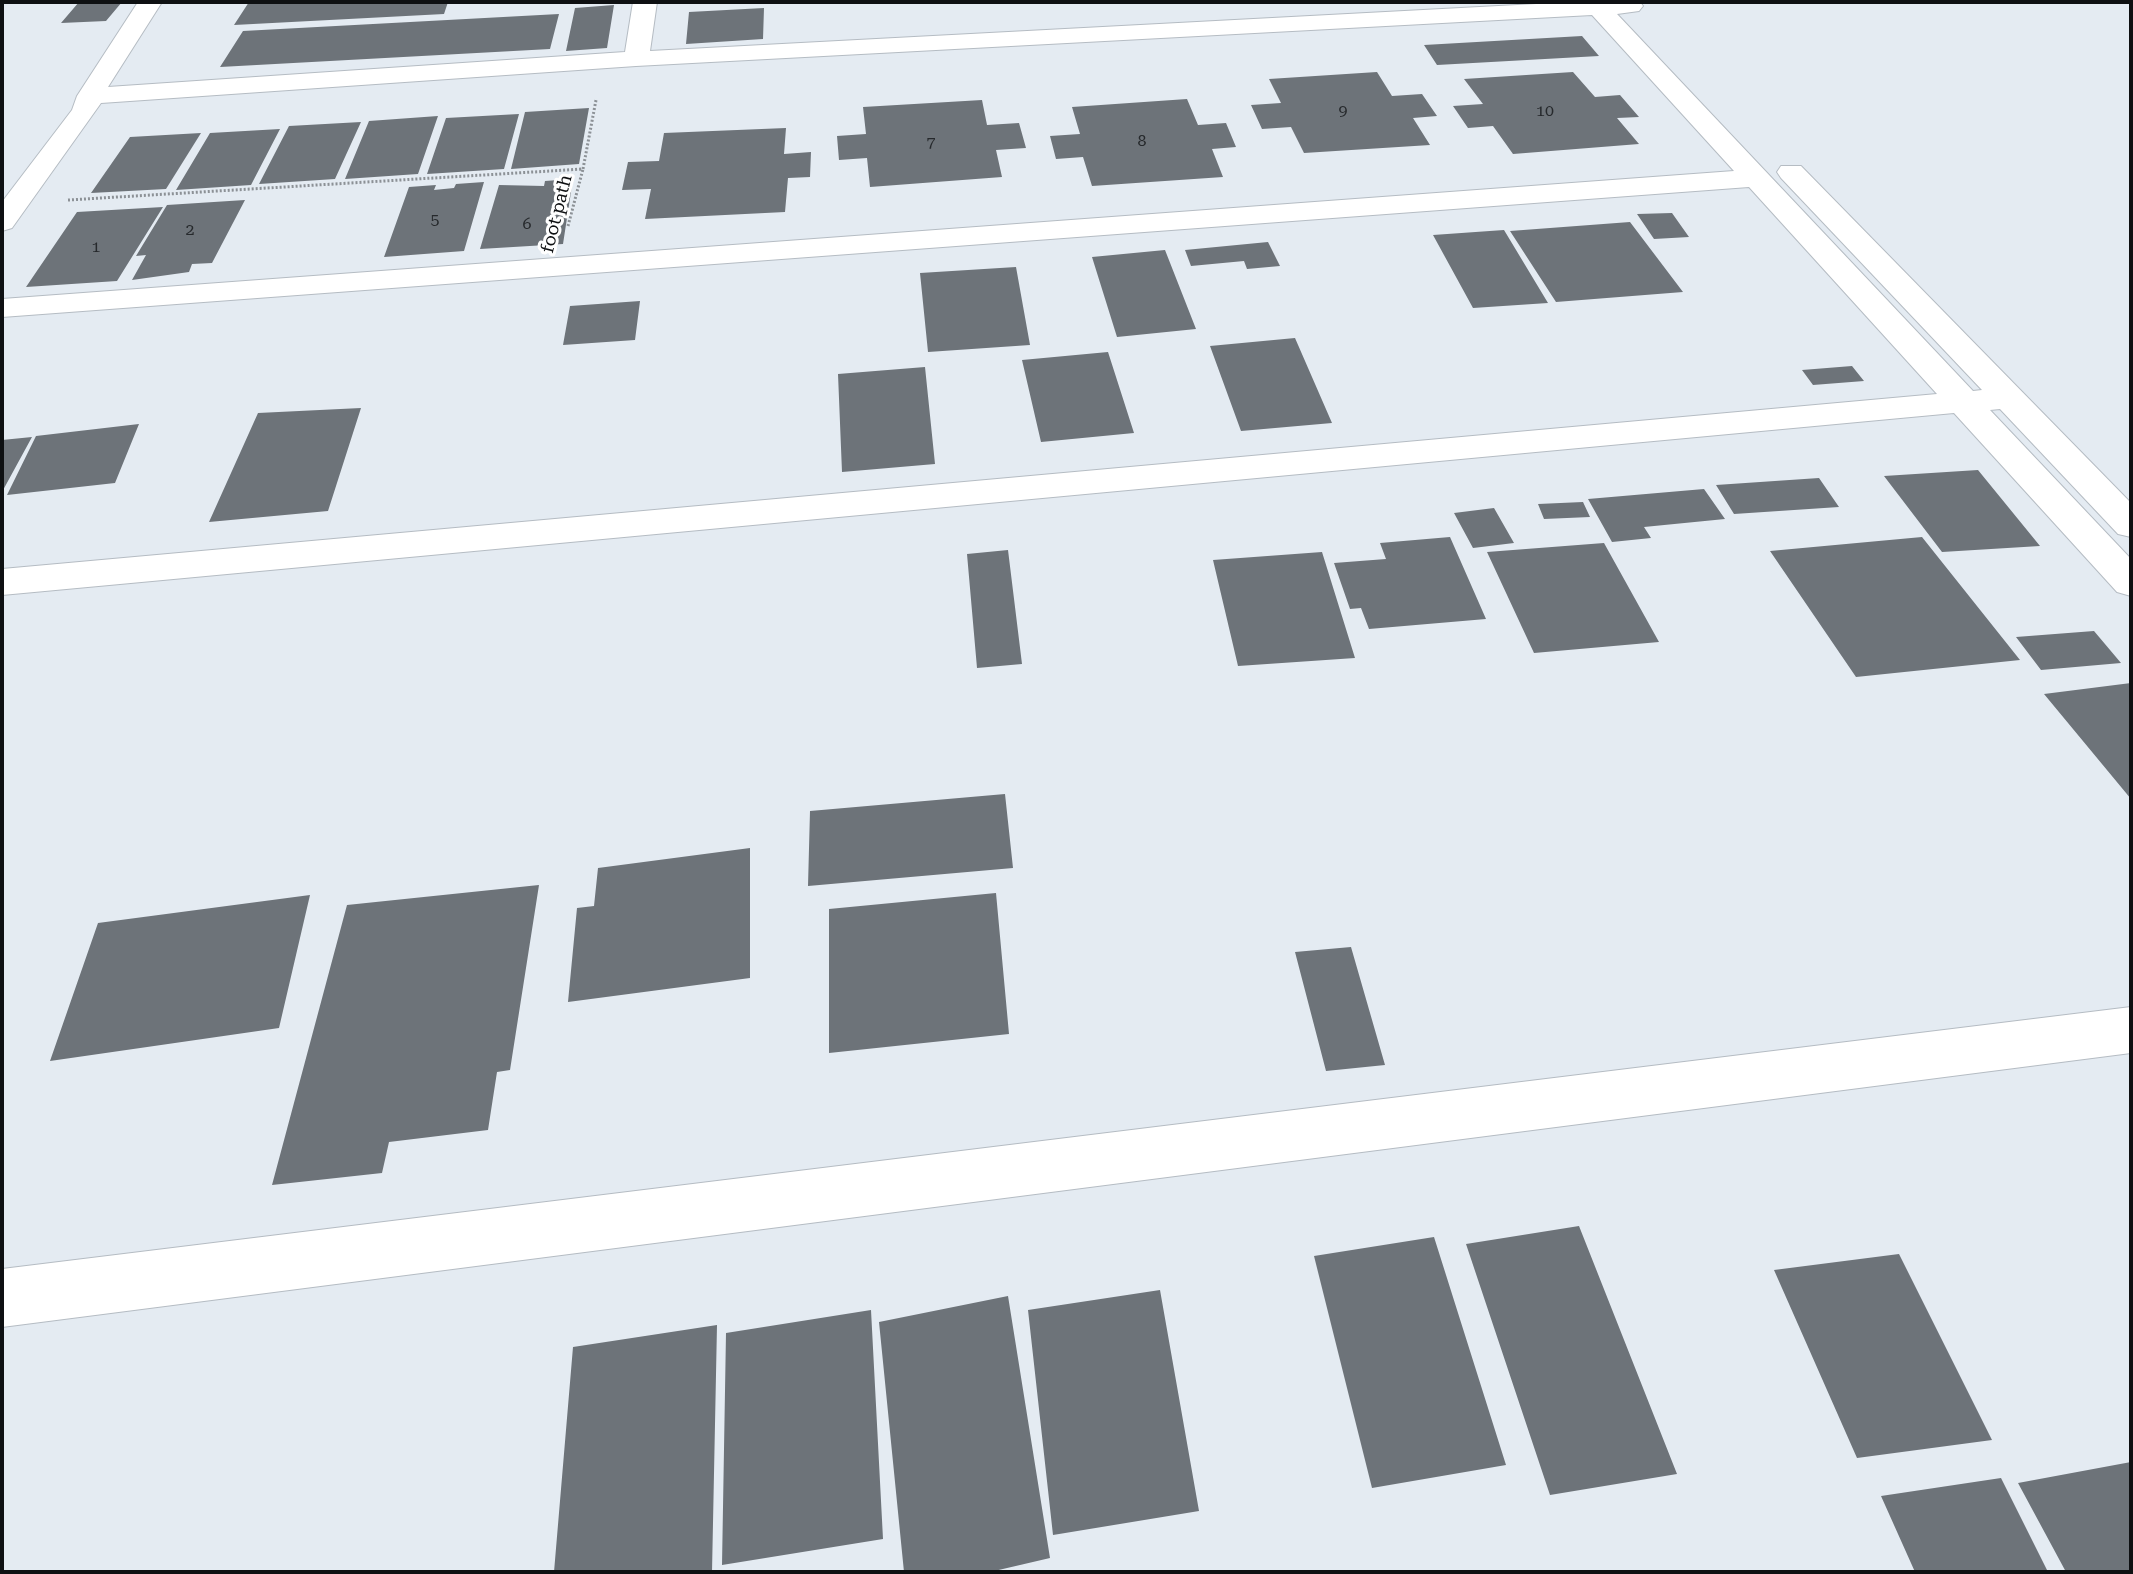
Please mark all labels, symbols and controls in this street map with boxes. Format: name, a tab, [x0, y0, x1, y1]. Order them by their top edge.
house number: 9	[1339, 101, 1347, 121]
house number: 10	[1536, 101, 1554, 121]
house number: 8	[1138, 131, 1146, 151]
house number: 7	[927, 132, 935, 152]
street label: foot path	[537, 173, 577, 255]
house number: 5	[431, 210, 439, 230]
house number: 6	[523, 214, 531, 234]
house number: 2	[186, 220, 194, 240]
house number: 1	[92, 237, 100, 257]

